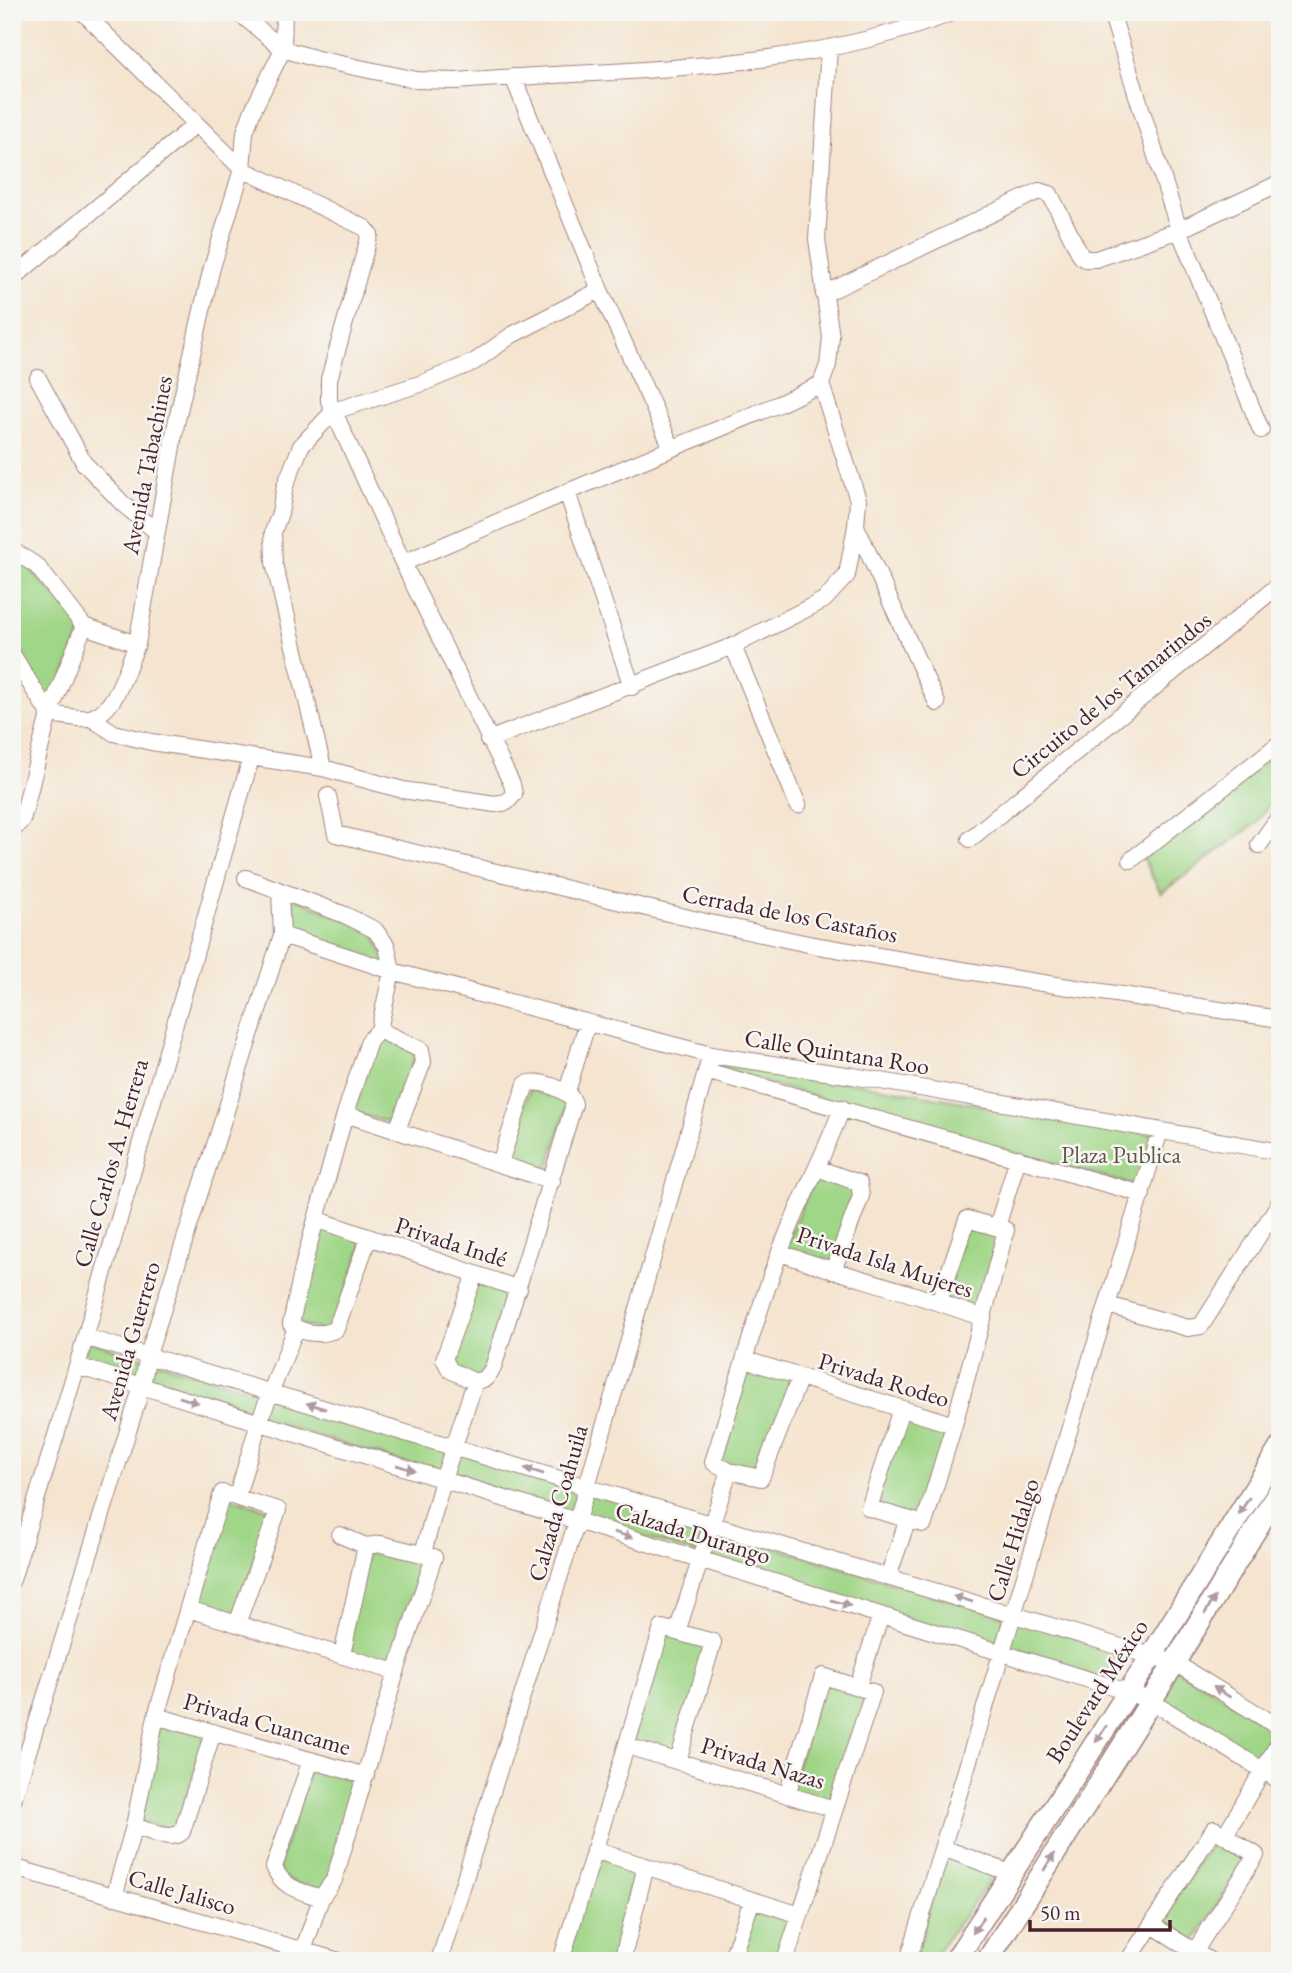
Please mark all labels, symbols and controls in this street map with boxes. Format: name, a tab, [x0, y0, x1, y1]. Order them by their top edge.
street label: Avenida Tabachines	[114, 373, 179, 558]
street label: Circuito de los Tamarindos	[1004, 604, 1217, 785]
street label: Cerrada de los Castaños	[680, 877, 900, 950]
street label: Calle Quintana Roo	[742, 1022, 932, 1081]
street label: Calle Carlos A. Herrera	[66, 1054, 155, 1271]
park label: Plaza Publica	[1061, 1139, 1181, 1170]
street label: Privada Indé	[391, 1209, 511, 1274]
street label: Privada Isla Mujeres	[793, 1218, 977, 1305]
street label: Avenida Guerrero	[92, 1258, 167, 1425]
street label: Privada Rodeo	[815, 1345, 954, 1414]
one-way arrow	[178, 1396, 199, 1406]
one-way arrow	[305, 1400, 326, 1410]
street label: Calzada Coahuila	[520, 1420, 595, 1585]
one-way arrow	[396, 1463, 417, 1474]
one-way arrow	[523, 1465, 544, 1475]
street label: Calle Hidalgo	[979, 1474, 1046, 1605]
street label: Calzada Durango	[612, 1494, 775, 1571]
one-way arrow	[1237, 1497, 1250, 1516]
one-way arrow	[613, 1531, 634, 1541]
one-way arrow	[952, 1594, 973, 1604]
one-way arrow	[1204, 1596, 1216, 1615]
one-way arrow	[830, 1598, 851, 1608]
street label: Boulevard México	[1038, 1613, 1155, 1769]
street label: Privada Cuancame	[180, 1685, 354, 1762]
one-way arrow	[1212, 1686, 1231, 1699]
one-way arrow	[1095, 1724, 1108, 1744]
street label: Privada Nazas	[697, 1729, 829, 1796]
one-way arrow	[1043, 1852, 1056, 1871]
street label: Calle Jalisco	[125, 1861, 240, 1922]
scale bar	[1030, 1889, 1170, 1933]
text: 50 m	[1040, 1899, 1081, 1926]
one-way arrow	[971, 1915, 984, 1934]

